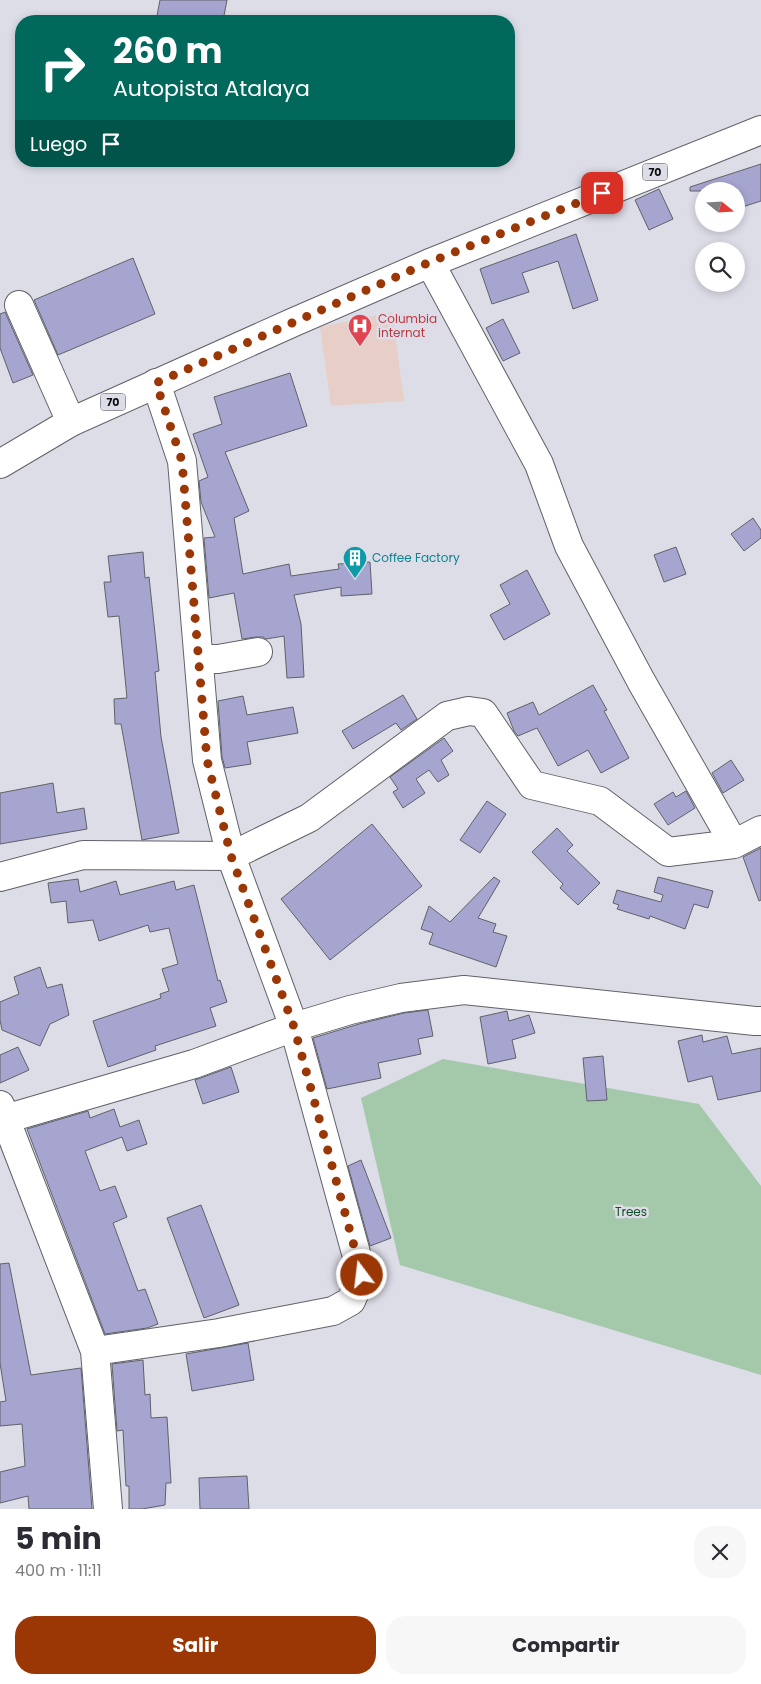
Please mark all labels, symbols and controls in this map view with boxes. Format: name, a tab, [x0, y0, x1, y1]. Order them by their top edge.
text: 260 m	[113, 26, 223, 75]
icon: right	[30, 35, 95, 100]
text: Autopista Atalaya	[113, 73, 310, 104]
icon: arrive	[97, 130, 125, 158]
text: Luego	[30, 131, 87, 158]
road number: 70	[642, 163, 668, 180]
pin	[581, 172, 623, 214]
icon: arrive	[588, 179, 616, 207]
north arrow	[695, 182, 745, 232]
map controls	[695, 182, 745, 292]
button: search	[695, 242, 745, 292]
place label: Columbia internat	[378, 310, 437, 341]
hospital icon: Columbia internat	[347, 313, 373, 347]
road number: 70	[100, 394, 126, 411]
building icon: Coffee Factory	[342, 545, 368, 579]
place label: Coffee Factory	[372, 549, 460, 566]
park label: Trees	[615, 1203, 647, 1220]
position arrow	[335, 1248, 387, 1300]
text: 5 min	[15, 1517, 102, 1560]
button: close	[694, 1526, 746, 1578]
text: 400 m · 11:11	[15, 1559, 102, 1582]
button: Salir	[15, 1616, 376, 1674]
button: Compartir	[386, 1616, 746, 1674]

